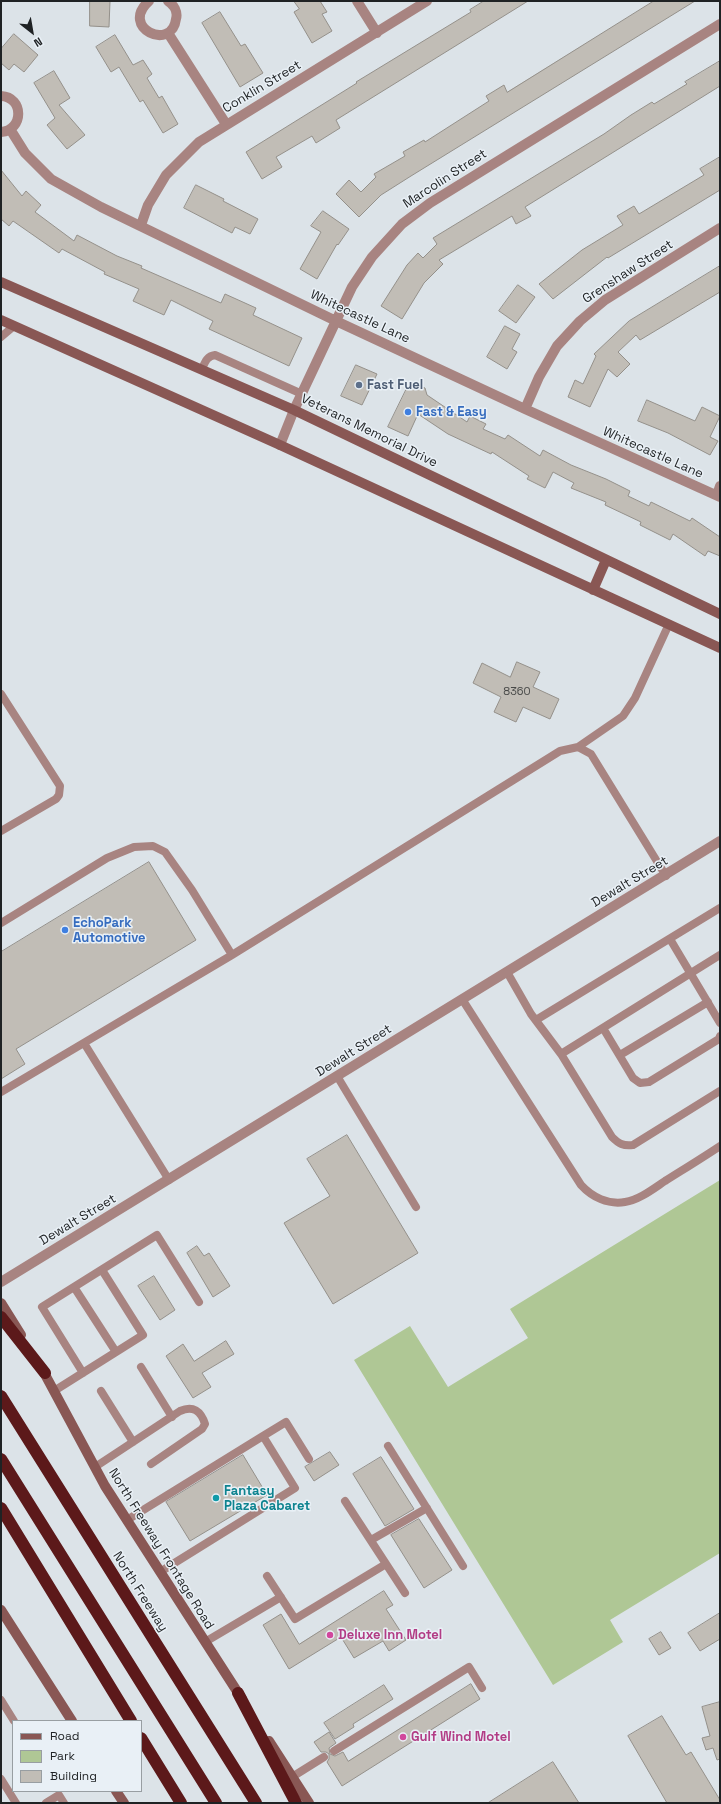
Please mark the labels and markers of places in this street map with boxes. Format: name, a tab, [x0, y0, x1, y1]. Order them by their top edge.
place label: Fast Fuel	[367, 377, 423, 393]
marker: Fast Fuel	[354, 380, 364, 390]
place label: Fast & Easy	[416, 404, 487, 420]
marker: Fast & Easy	[403, 407, 413, 417]
place label: EchoPark Automotive	[73, 915, 146, 946]
marker: EchoPark Automotive	[60, 925, 70, 935]
place label: Fantasy Plaza Cabaret	[224, 1483, 310, 1514]
marker: Fantasy Plaza Cabaret	[211, 1493, 221, 1503]
place label: Deluxe Inn Motel	[338, 1627, 442, 1643]
marker: Deluxe Inn Motel	[325, 1630, 335, 1640]
place label: Gulf Wind Motel	[411, 1729, 511, 1745]
marker: Gulf Wind Motel	[398, 1732, 408, 1742]

